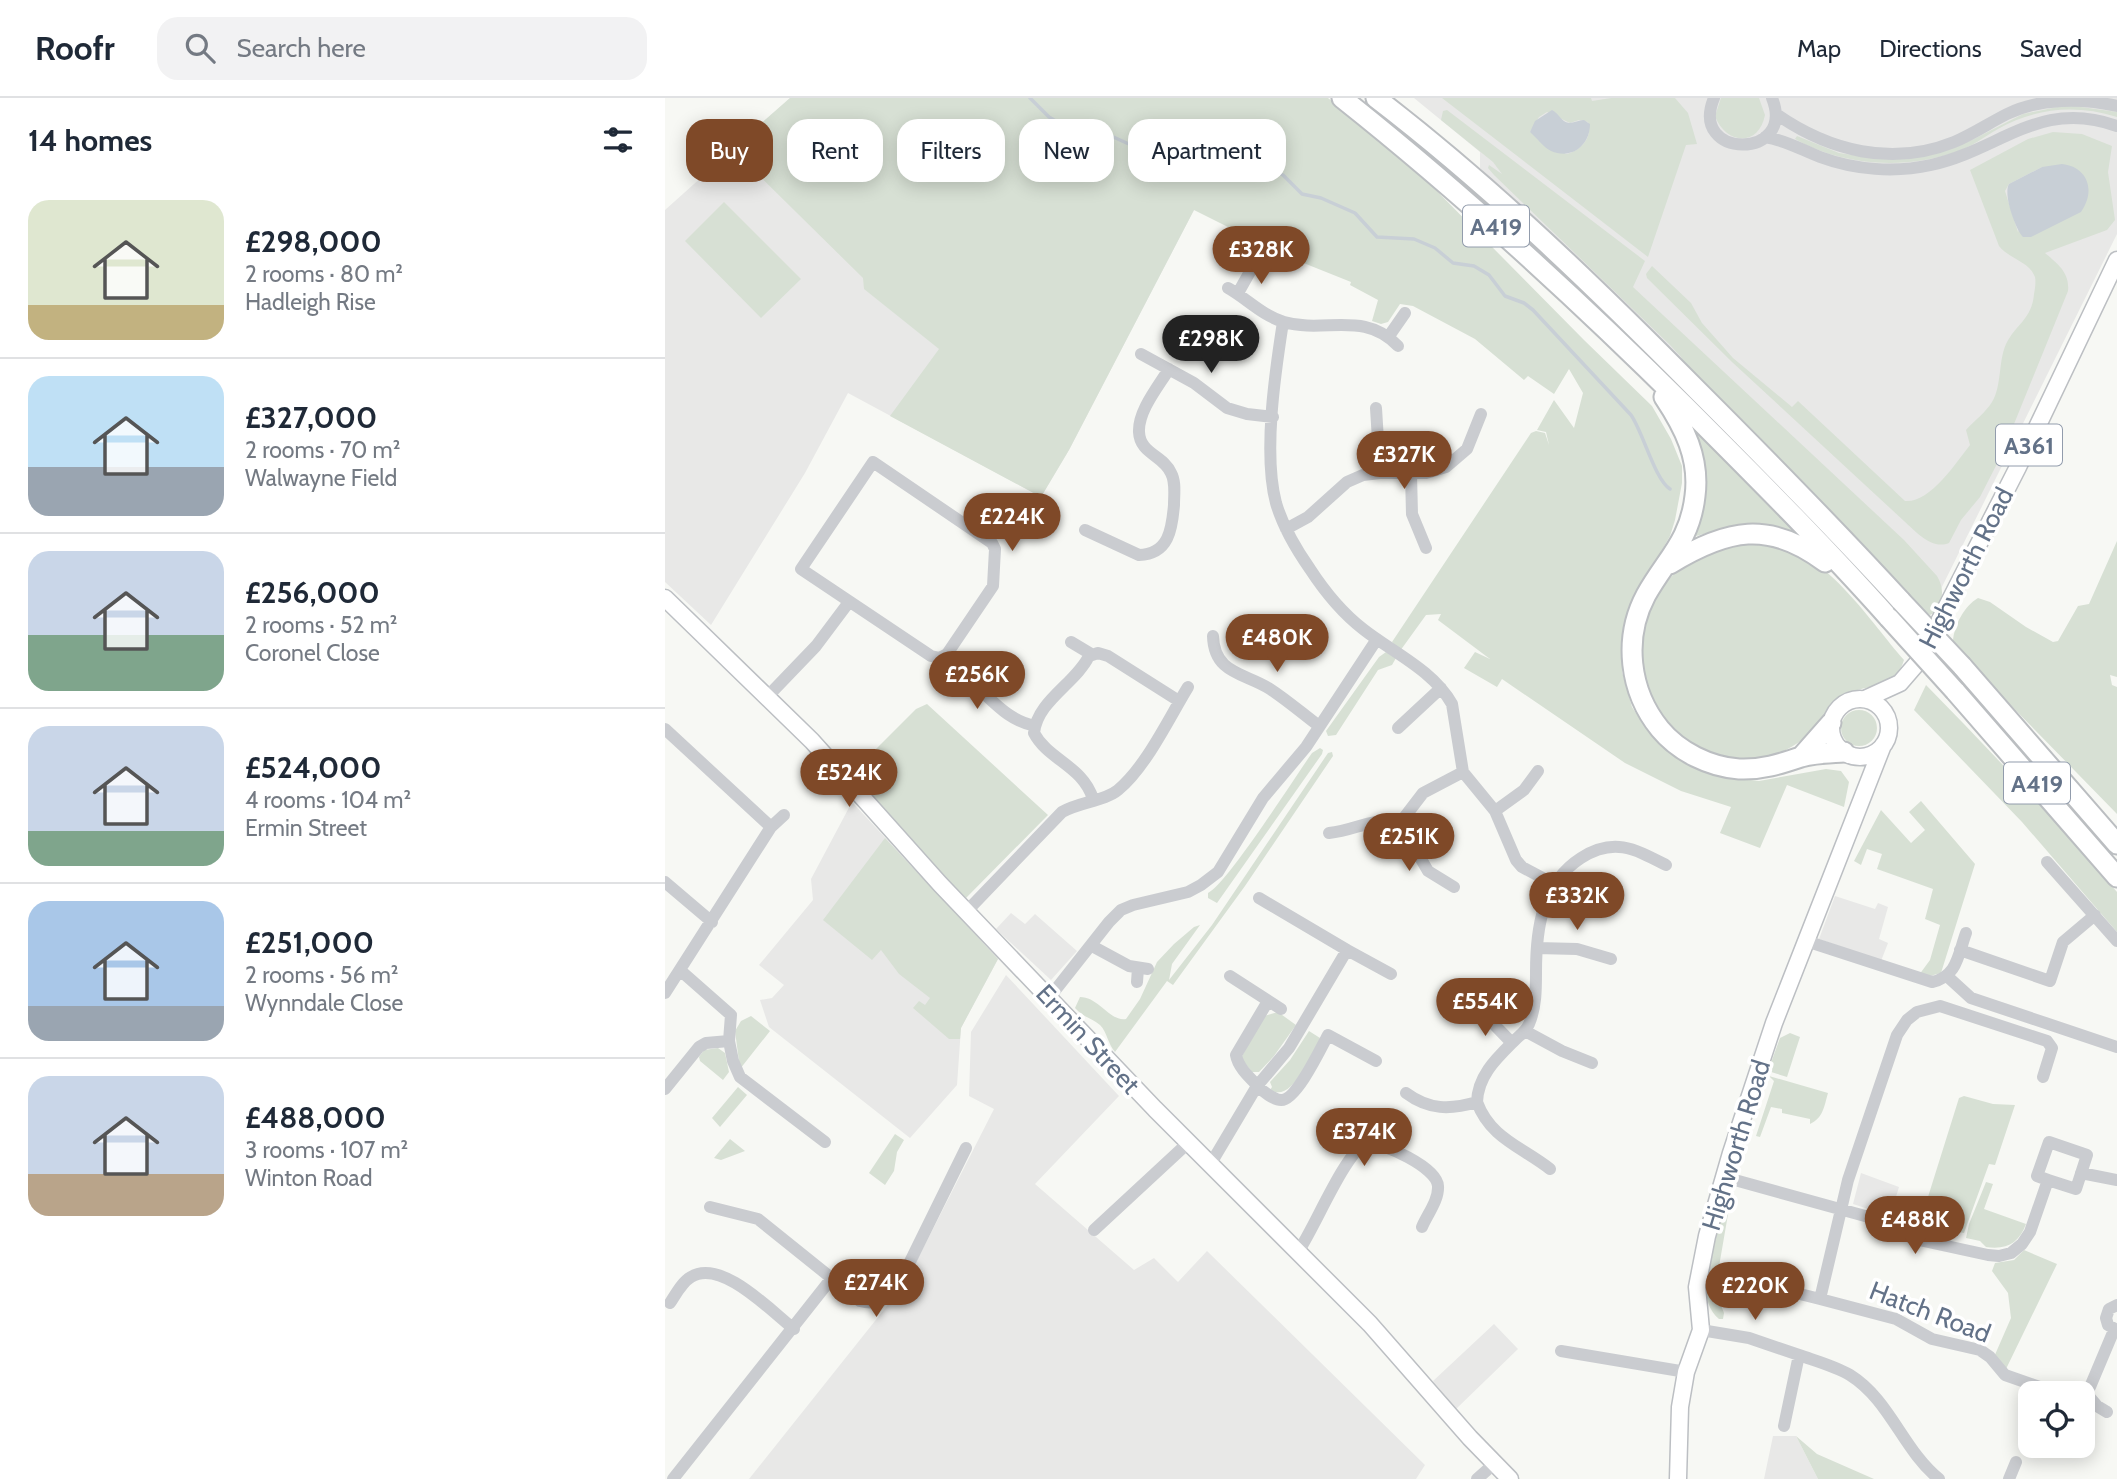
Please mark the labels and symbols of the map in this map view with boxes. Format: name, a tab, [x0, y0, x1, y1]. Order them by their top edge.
road number: A419	[1463, 205, 1529, 246]
pin: £328K	[1212, 226, 1310, 286]
pin: £298K	[1162, 316, 1260, 375]
road number: A361	[1996, 424, 2062, 466]
pin: £327K	[1355, 432, 1453, 491]
street label: Highworth Road	[1912, 482, 2020, 654]
pin: £224K	[963, 494, 1061, 553]
pin: £480K	[1228, 614, 1326, 674]
pin: £256K	[928, 652, 1026, 711]
pin: £524K	[800, 750, 898, 809]
road number: A419	[2004, 762, 2070, 804]
pin: £251K	[1360, 814, 1458, 873]
pin: £332K	[1528, 872, 1626, 932]
street label: Ermin Street	[1029, 978, 1147, 1101]
pin: £554K	[1436, 978, 1534, 1038]
street label: Highworth Road	[1695, 1056, 1777, 1234]
pin: £374K	[1315, 1108, 1413, 1168]
pin: £488K	[1866, 1196, 1964, 1256]
pin: £274K	[827, 1260, 925, 1319]
pin: £220K	[1706, 1262, 1804, 1322]
street label: Hatch Road	[1865, 1274, 1995, 1350]

